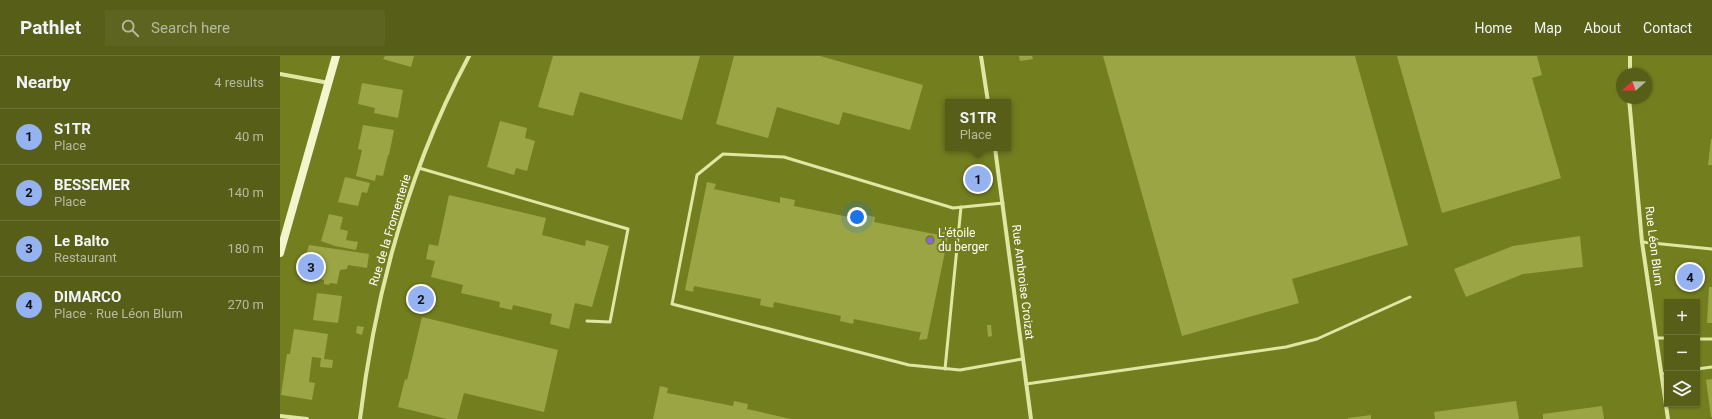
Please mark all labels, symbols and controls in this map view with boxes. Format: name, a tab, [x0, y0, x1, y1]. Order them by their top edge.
search box	[105, 10, 385, 46]
text: Pathlet	[20, 16, 81, 39]
icon: search	[119, 17, 141, 39]
text: Search here	[151, 19, 230, 37]
text: Home	[1474, 20, 1512, 36]
text: Map	[1534, 20, 1562, 36]
text: About	[1584, 20, 1621, 36]
text: Contact	[1643, 20, 1692, 36]
north arrow	[1616, 68, 1652, 104]
text: Nearby	[16, 72, 71, 92]
text: 4 results	[214, 75, 264, 90]
popup	[945, 99, 1011, 151]
text: S1TR	[960, 109, 996, 127]
text: S1TR	[54, 120, 91, 138]
text: Place	[960, 127, 992, 142]
text: 1	[25, 129, 33, 144]
text: 40 m	[235, 129, 264, 144]
text: Place	[54, 138, 86, 153]
pin: 1	[965, 164, 991, 194]
street label: Rue de la Fromenterie	[366, 172, 414, 288]
text: BESSEMER	[54, 176, 130, 194]
text: 2	[25, 185, 33, 200]
text: 140 m	[227, 185, 264, 200]
text: Place	[54, 194, 86, 209]
street label: Rue Léon Blum	[1642, 205, 1666, 287]
your location	[847, 207, 867, 227]
street label: Rue Ambroise Croizat	[1009, 224, 1037, 340]
place label: L'étoile du berger	[938, 226, 989, 254]
text: Le Balto	[54, 232, 109, 250]
marker: L'étoile du berger	[925, 235, 935, 245]
text: 3	[25, 241, 33, 256]
text: 180 m	[227, 241, 264, 256]
text: Restaurant	[54, 250, 117, 265]
pin: 3	[298, 252, 324, 282]
pin: 4	[1677, 262, 1703, 292]
pin: 2	[408, 284, 434, 314]
text: DIMARCO	[54, 288, 121, 306]
text: 4	[25, 297, 33, 312]
text: 270 m	[227, 297, 264, 312]
map controls	[1664, 299, 1700, 407]
button: +	[1664, 299, 1700, 335]
text: Place · Rue Léon Blum	[54, 306, 183, 321]
button: −	[1664, 335, 1700, 371]
button: layers	[1664, 371, 1700, 407]

